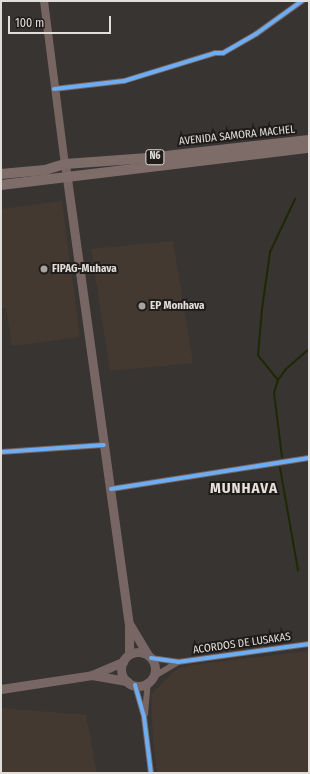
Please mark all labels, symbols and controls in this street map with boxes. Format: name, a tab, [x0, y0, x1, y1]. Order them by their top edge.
scale bar	[10, 8, 113, 34]
text: 100 m	[15, 16, 44, 30]
street label: AVENIDA SAMORA MACHEL	[178, 123, 296, 149]
road number: N6	[145, 149, 165, 165]
place label: FIPAG-Muhava	[52, 262, 117, 276]
marker: FIPAG-Muhava	[39, 264, 49, 274]
place label: EP Monhava	[150, 299, 205, 313]
marker: EP Monhava	[137, 301, 147, 311]
district label: MUNHAVA	[210, 480, 278, 498]
street label: ACORDOS DE LUSAKAS	[192, 631, 292, 657]

